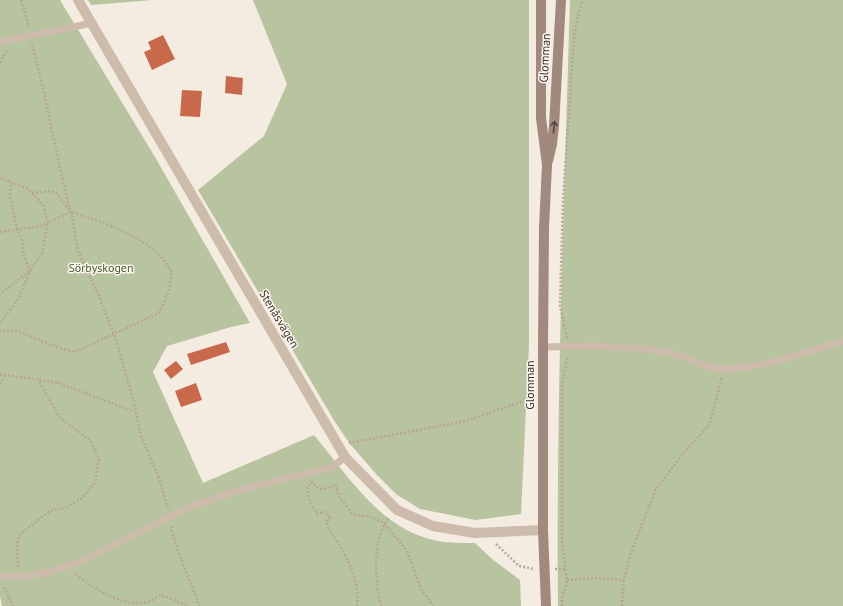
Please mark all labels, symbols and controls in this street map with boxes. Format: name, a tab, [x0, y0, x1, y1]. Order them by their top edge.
street label: Glomman	[536, 33, 553, 83]
one-way arrow	[550, 121, 558, 134]
park label: Sörbyskogen	[68, 260, 134, 275]
street label: Stenåsvägen	[256, 287, 303, 350]
street label: Glomman	[522, 360, 537, 410]

